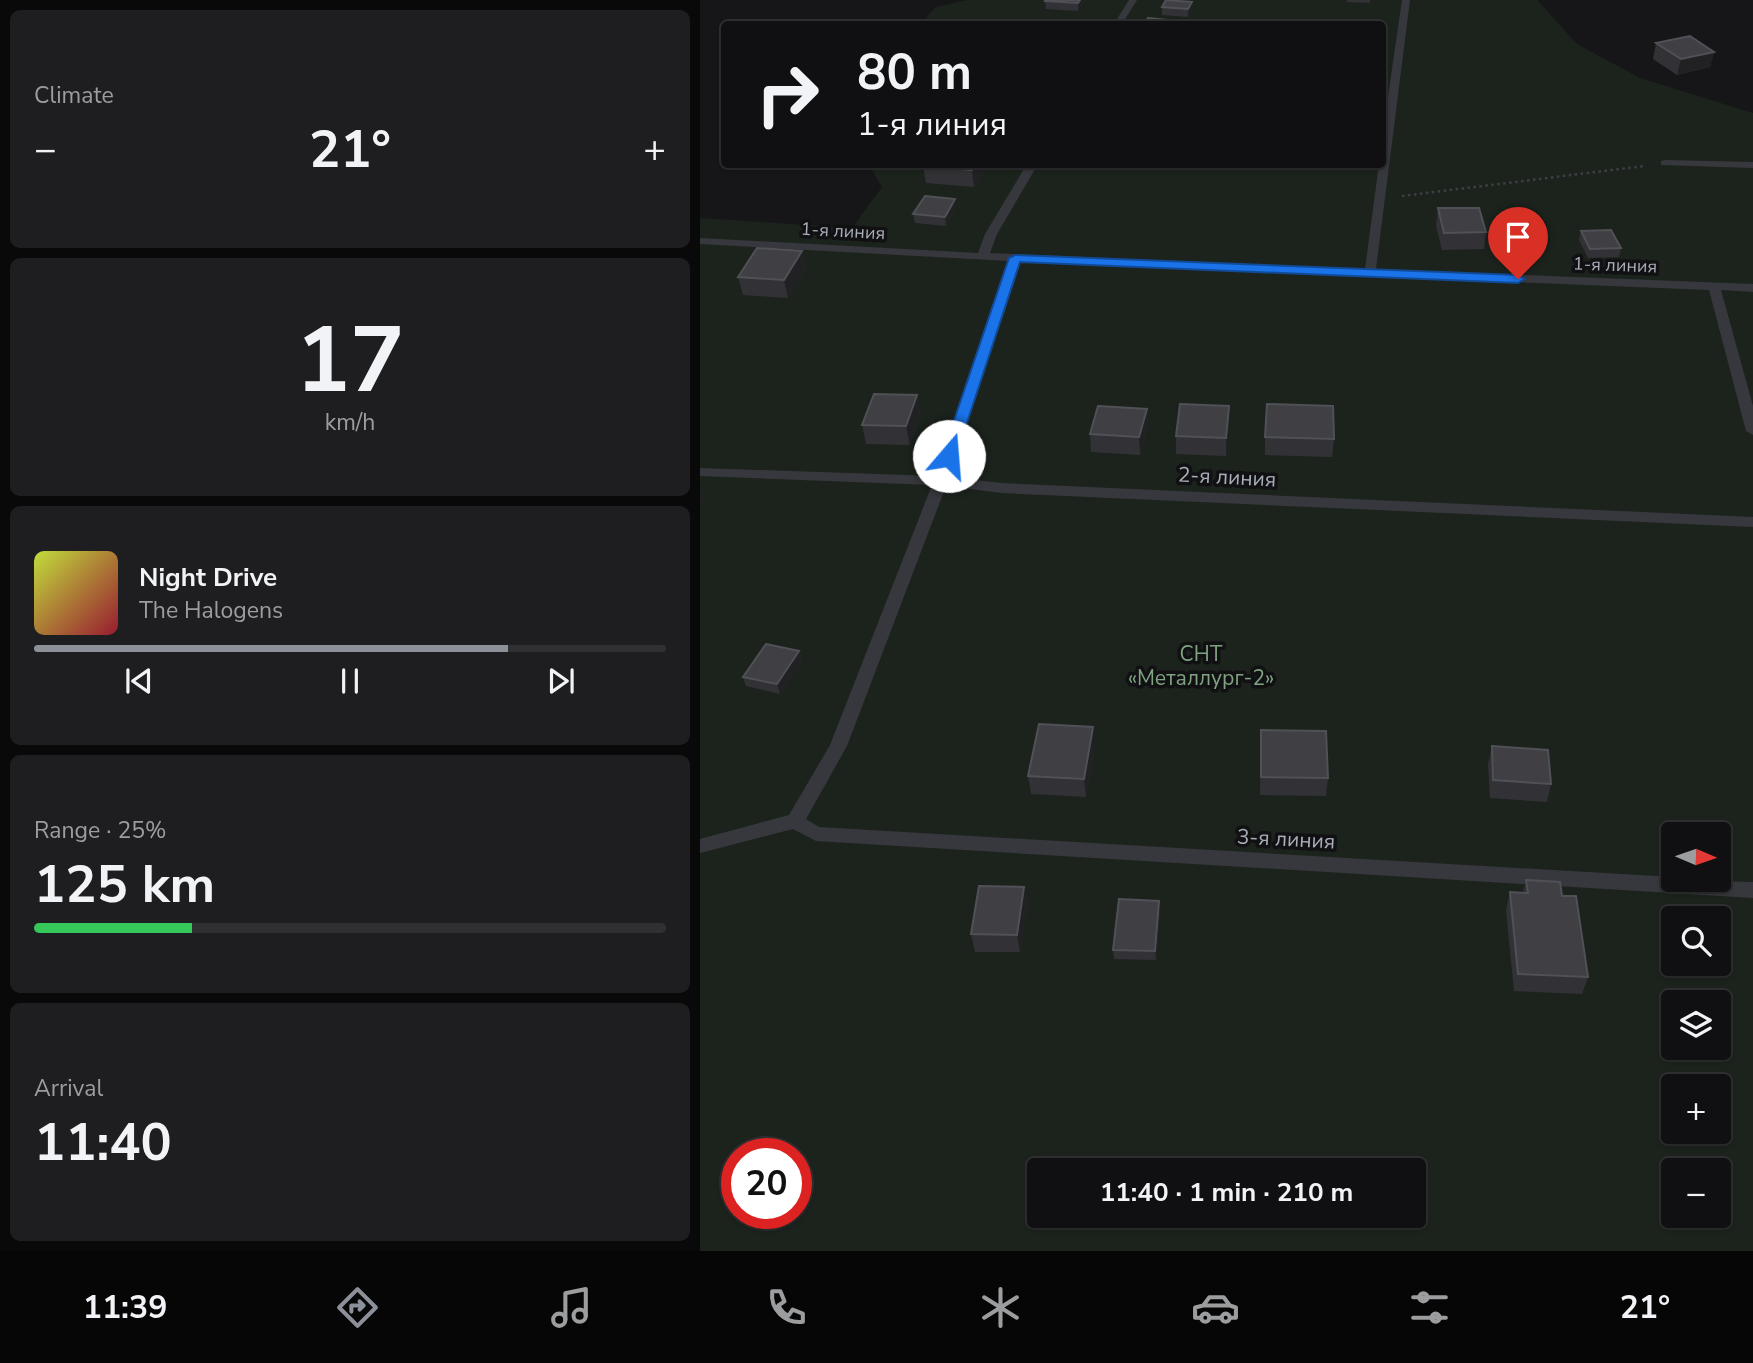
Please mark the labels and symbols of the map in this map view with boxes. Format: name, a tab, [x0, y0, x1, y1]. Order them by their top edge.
pin	[1488, 207, 1548, 279]
street label: 1-я линия	[800, 217, 886, 245]
street label: 1-я линия	[1572, 252, 1658, 278]
position arrow	[912, 419, 986, 493]
street label: 2-я линия	[1177, 460, 1277, 494]
park label: СНТ «Металлург-2»	[1128, 640, 1274, 692]
street label: 3-я линия	[1236, 822, 1336, 856]
north arrow	[1661, 822, 1731, 892]
speed limit sign: 20	[721, 1138, 812, 1229]

